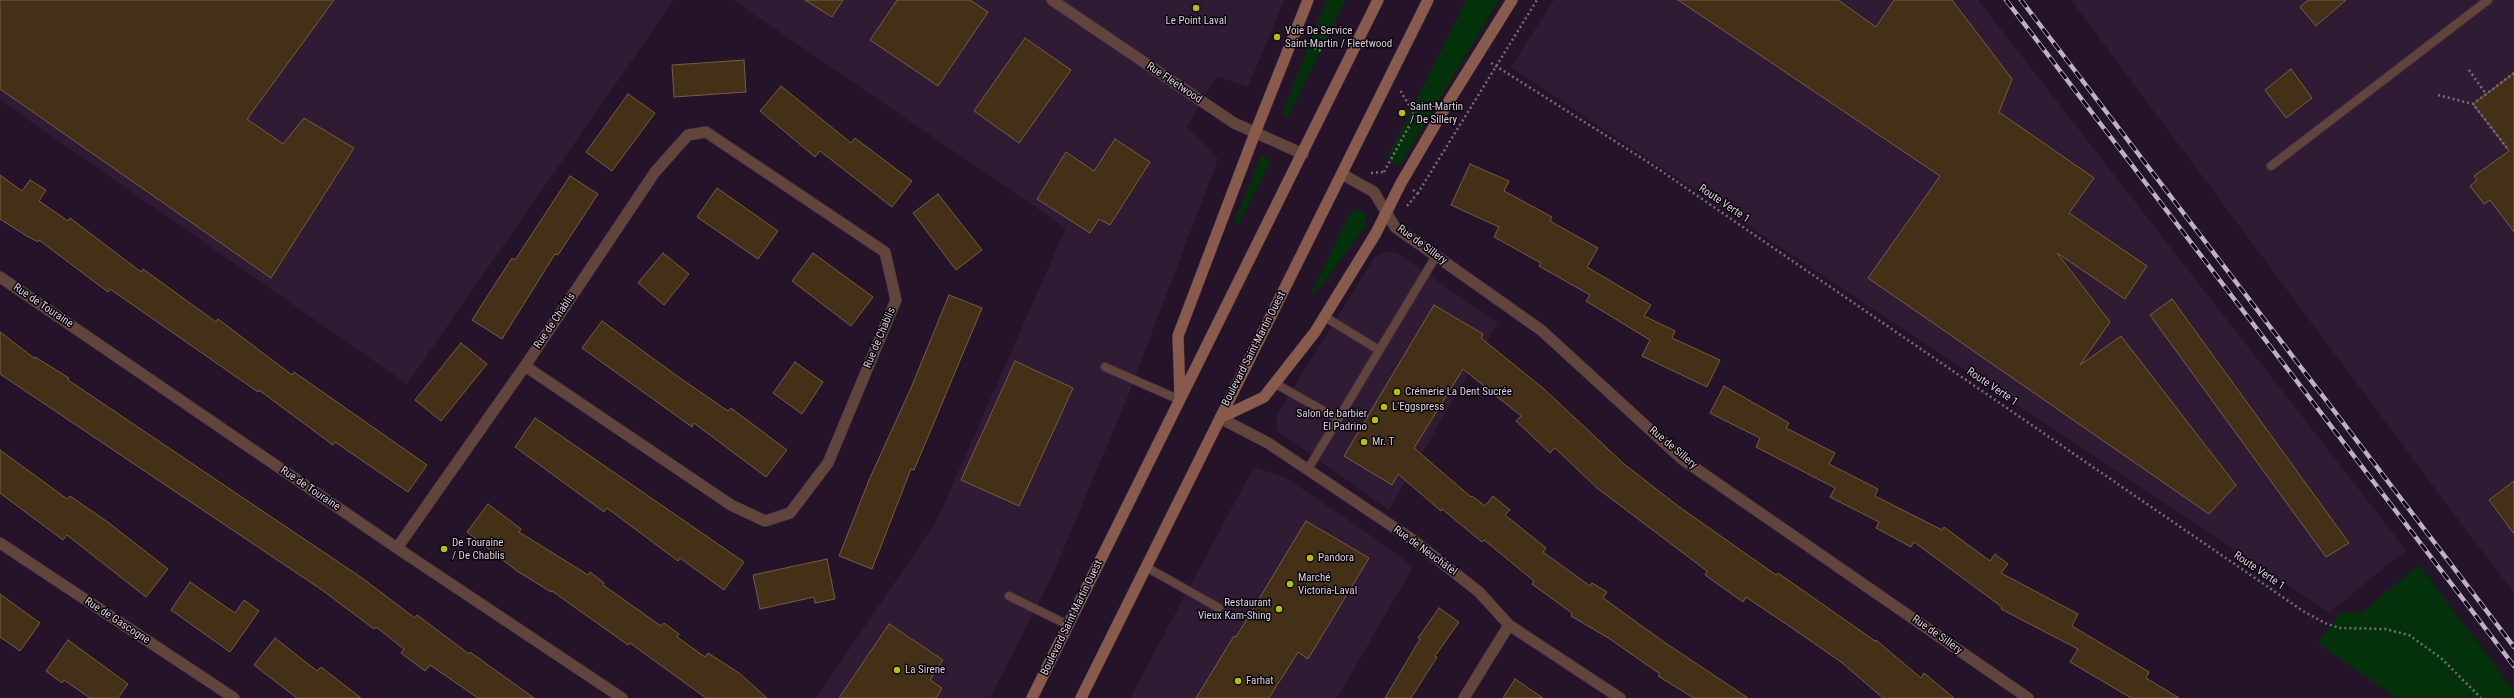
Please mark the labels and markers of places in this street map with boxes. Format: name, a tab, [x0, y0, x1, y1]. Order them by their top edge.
marker: Le Point Laval	[1191, 3, 1201, 13]
place label: Le Point Laval	[1166, 14, 1226, 28]
place label: Voie De Service Saint-Martin / Fleetwood	[1285, 24, 1392, 50]
marker: Voie De Service Saint-Martin / Fleetwood	[1272, 32, 1282, 42]
place label: Saint-Martin / De Sillery	[1410, 100, 1463, 126]
marker: Saint-Martin / De Sillery	[1397, 108, 1407, 118]
place label: Crémerie La Dent Sucrée	[1405, 385, 1512, 399]
marker: Crémerie La Dent Sucrée	[1392, 387, 1402, 397]
place label: L'Eggspress	[1392, 400, 1444, 414]
marker: L'Eggspress	[1379, 402, 1389, 412]
place label: Salon de barbier El Padrino	[1296, 407, 1367, 433]
marker: Salon de barbier El Padrino	[1370, 415, 1380, 425]
place label: Mr. T	[1372, 435, 1394, 449]
marker: Mr. T	[1359, 437, 1369, 447]
place label: De Touraine / De Chablis	[452, 536, 505, 562]
marker: De Touraine / De Chablis	[439, 544, 449, 554]
place label: Pandora	[1318, 551, 1354, 565]
marker: Pandora	[1305, 553, 1315, 563]
place label: Marché Victoria-Laval	[1298, 571, 1357, 597]
marker: Marché Victoria-Laval	[1285, 579, 1295, 589]
place label: Restaurant Vieux Kam-Shing	[1198, 596, 1271, 622]
marker: Restaurant Vieux Kam-Shing	[1274, 604, 1284, 614]
place label: La Sirene	[905, 663, 945, 677]
marker: La Sirene	[892, 665, 902, 675]
place label: Farhat	[1246, 674, 1274, 688]
marker: Farhat	[1233, 676, 1243, 686]

